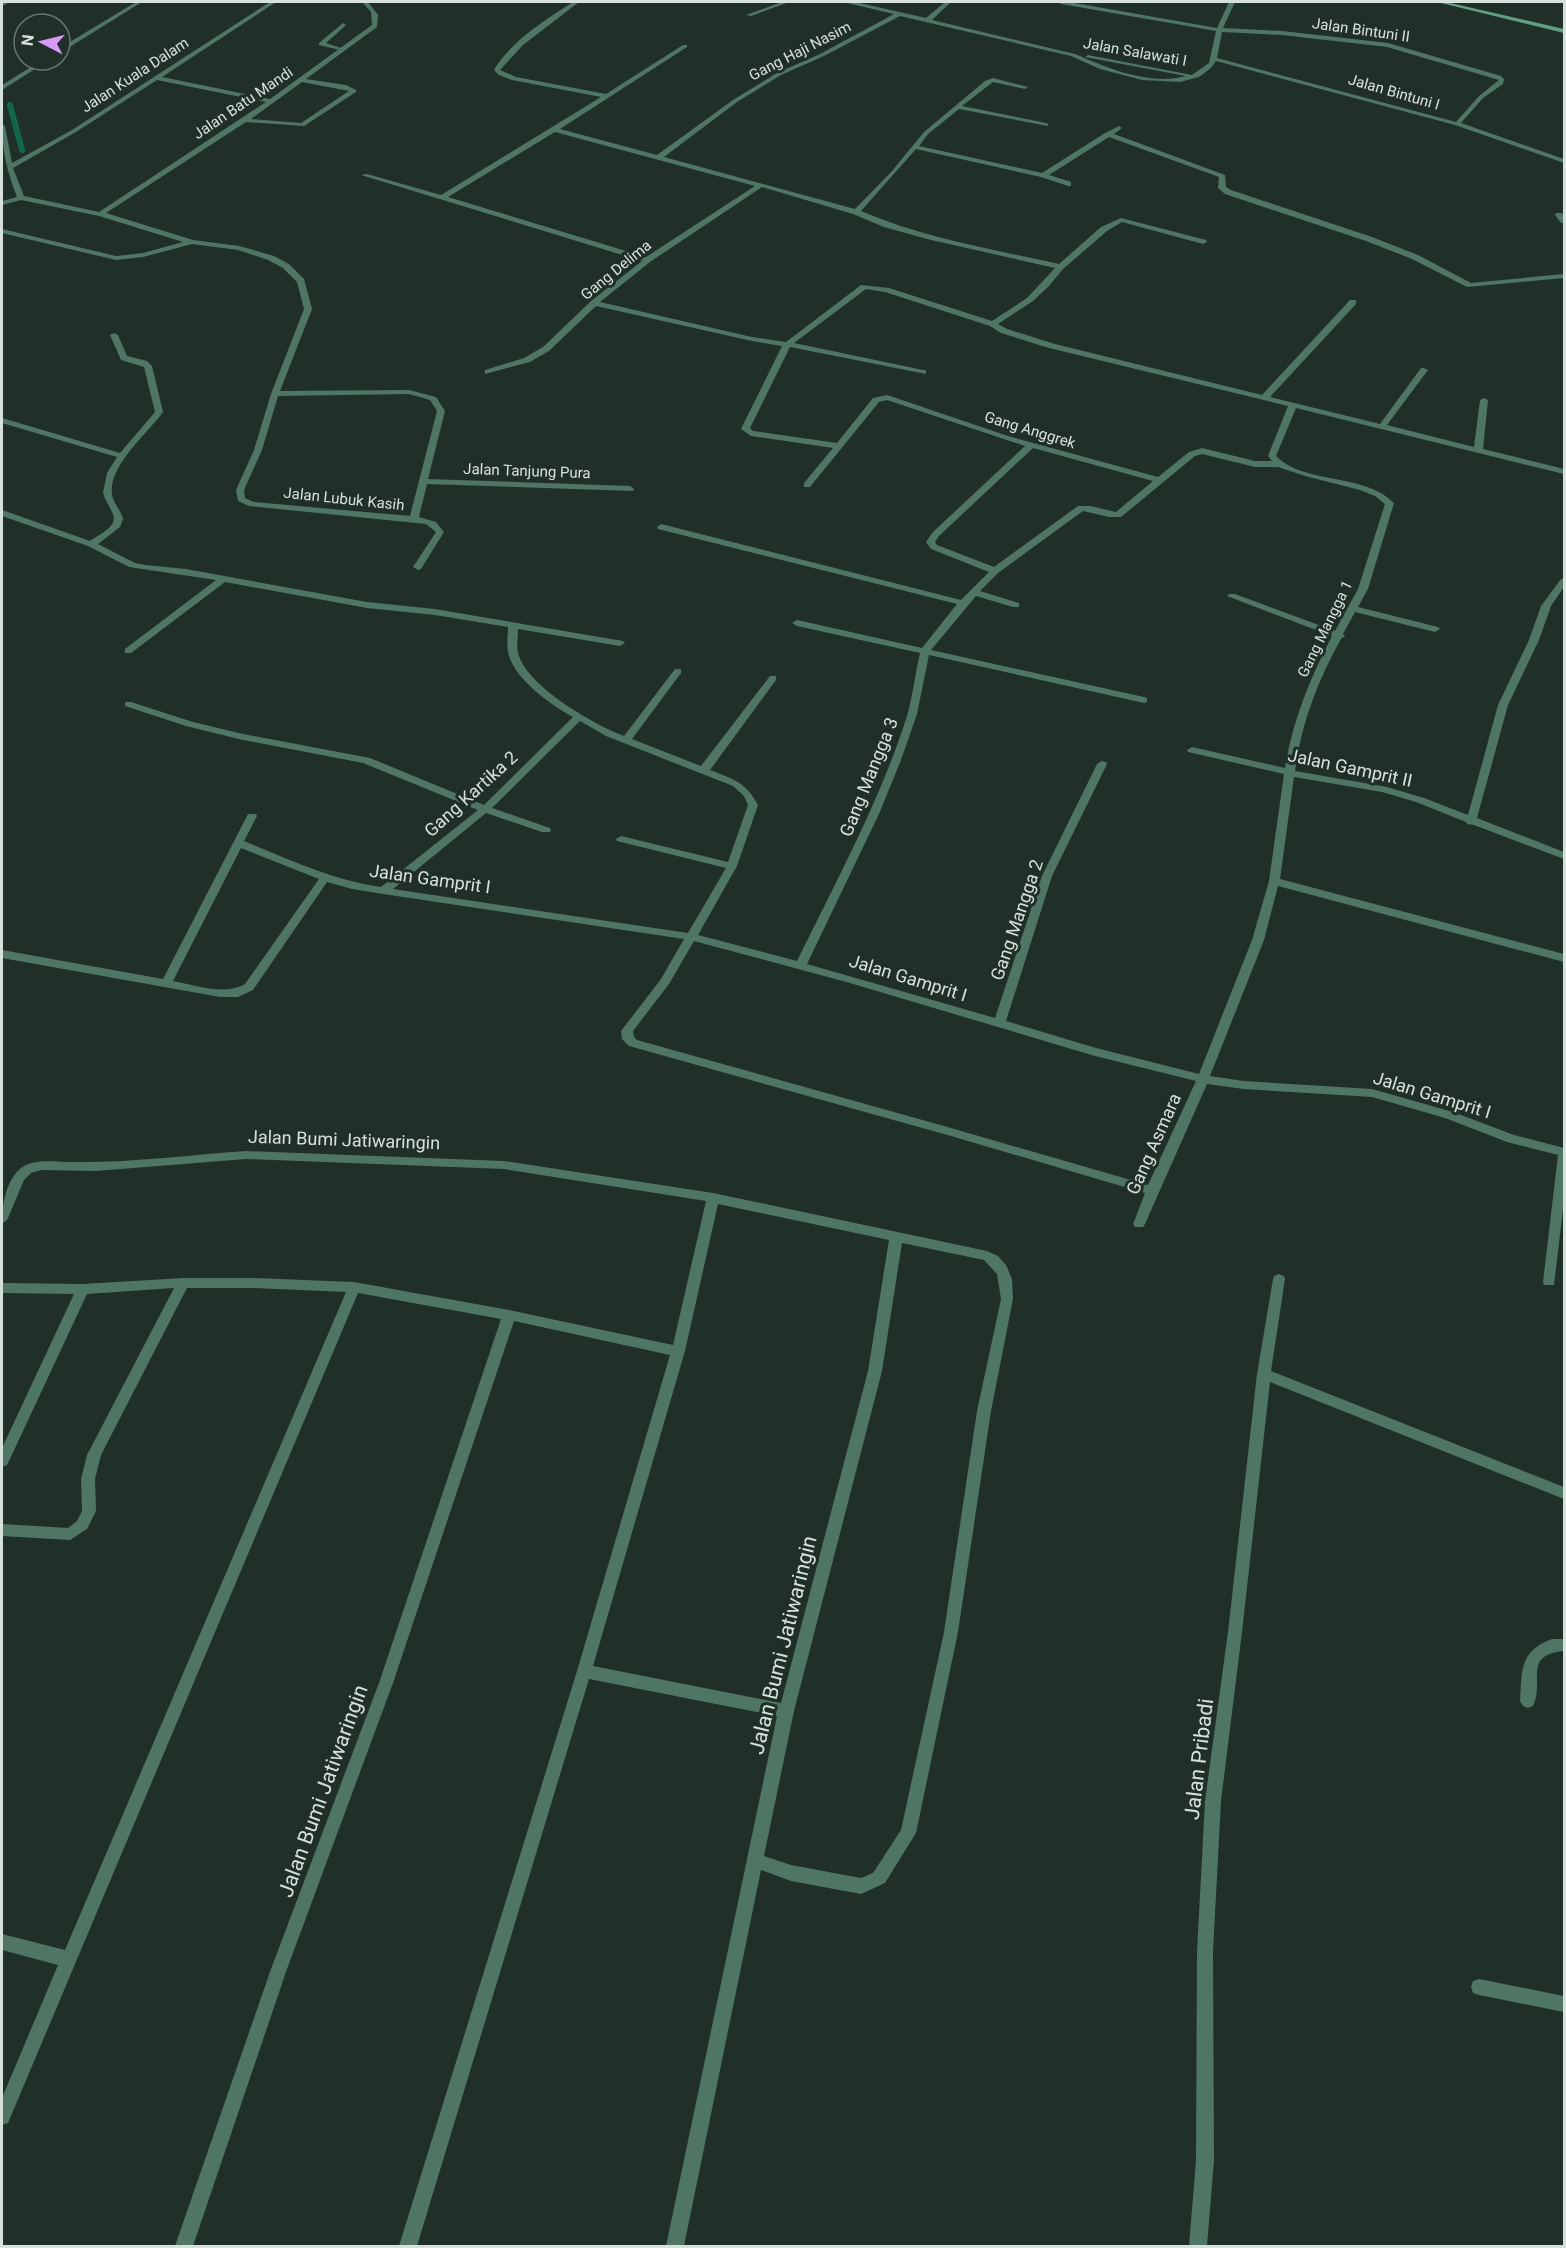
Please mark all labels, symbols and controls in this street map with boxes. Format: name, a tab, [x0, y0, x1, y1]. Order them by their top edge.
north arrow	[12, 12, 72, 72]
street label: Jalan Bintuni II	[1311, 14, 1411, 46]
street label: Gang Haji Nasim	[746, 18, 854, 84]
text: N	[17, 33, 38, 47]
street label: Jalan Kuala Dalam	[78, 34, 192, 116]
street label: Jalan Salawati I	[1082, 34, 1188, 70]
street label: Jalan Batu Mandi	[190, 63, 296, 143]
street label: Jalan Bintuni I	[1346, 70, 1442, 114]
street label: Gang Delima	[577, 236, 655, 304]
street label: Gang Anggrek	[982, 408, 1078, 452]
street label: Jalan Tanjung Pura	[463, 460, 591, 482]
street label: Jalan Lubuk Kasih	[283, 484, 405, 514]
street label: Gang Mangga 1	[1294, 578, 1356, 680]
street label: Gang Mangga 3	[835, 714, 902, 839]
street label: Jalan Gamprit II	[1286, 744, 1414, 791]
street label: Gang Kartika 2	[420, 746, 522, 841]
street label: Gang Mangga 2	[986, 857, 1047, 983]
street label: Jalan Gamprit I	[368, 860, 492, 897]
street label: Jalan Gamprit I	[847, 950, 970, 1005]
street label: Jalan Gamprit I	[1371, 1067, 1494, 1122]
street label: Gang Asmara	[1122, 1090, 1185, 1198]
street label: Jalan Bumi Jatiwaringin	[248, 1126, 440, 1153]
street label: Jalan Bumi Jatiwaringin	[744, 1533, 822, 1757]
street label: Jalan Bumi Jatiwaringin	[273, 1682, 373, 1900]
street label: Jalan Pribadi	[1180, 1697, 1218, 1821]

